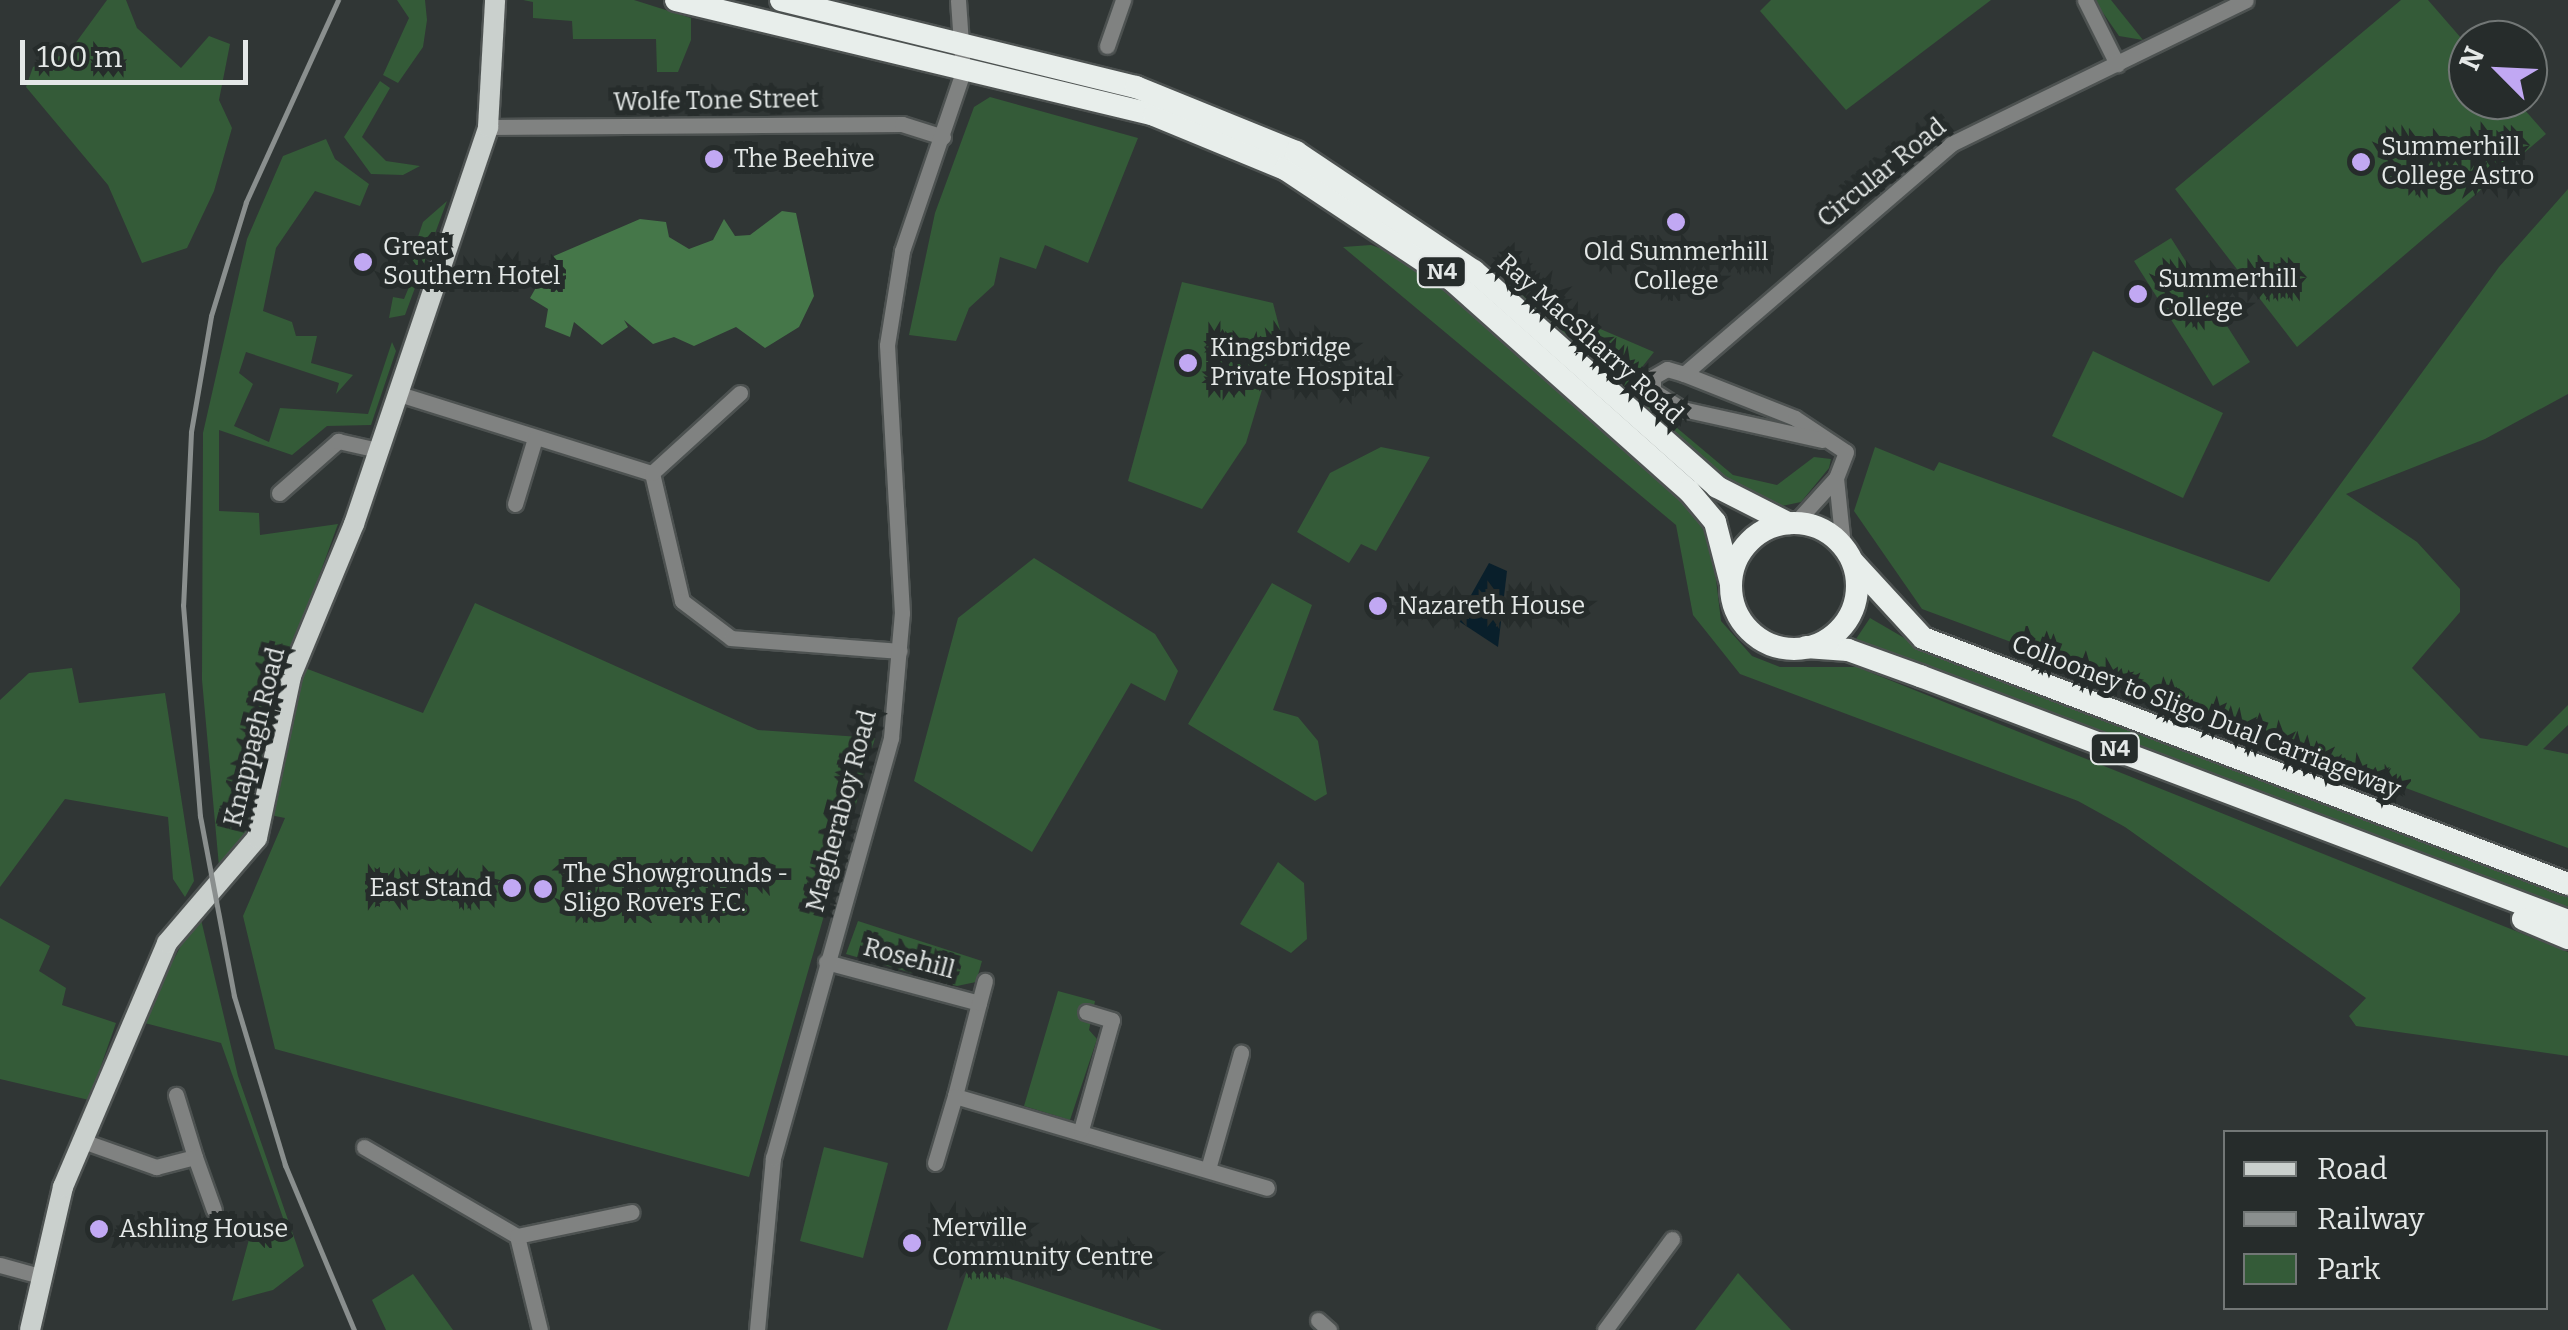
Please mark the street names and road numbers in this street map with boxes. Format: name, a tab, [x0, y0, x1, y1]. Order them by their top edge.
street label: Wolfe Tone Street	[613, 84, 819, 118]
street label: Circular Road	[1812, 112, 1952, 234]
street label: Ray MacSharry Road	[1491, 248, 1689, 430]
road number: N4	[1414, 255, 1470, 289]
street label: Collooney to Sligo Dual Carriageway	[2007, 629, 2405, 805]
street label: Knappagh Road	[218, 644, 292, 830]
street label: Magheraboy Road	[801, 707, 883, 915]
road number: N4	[2088, 732, 2142, 766]
street label: Rosehill	[860, 932, 958, 986]

